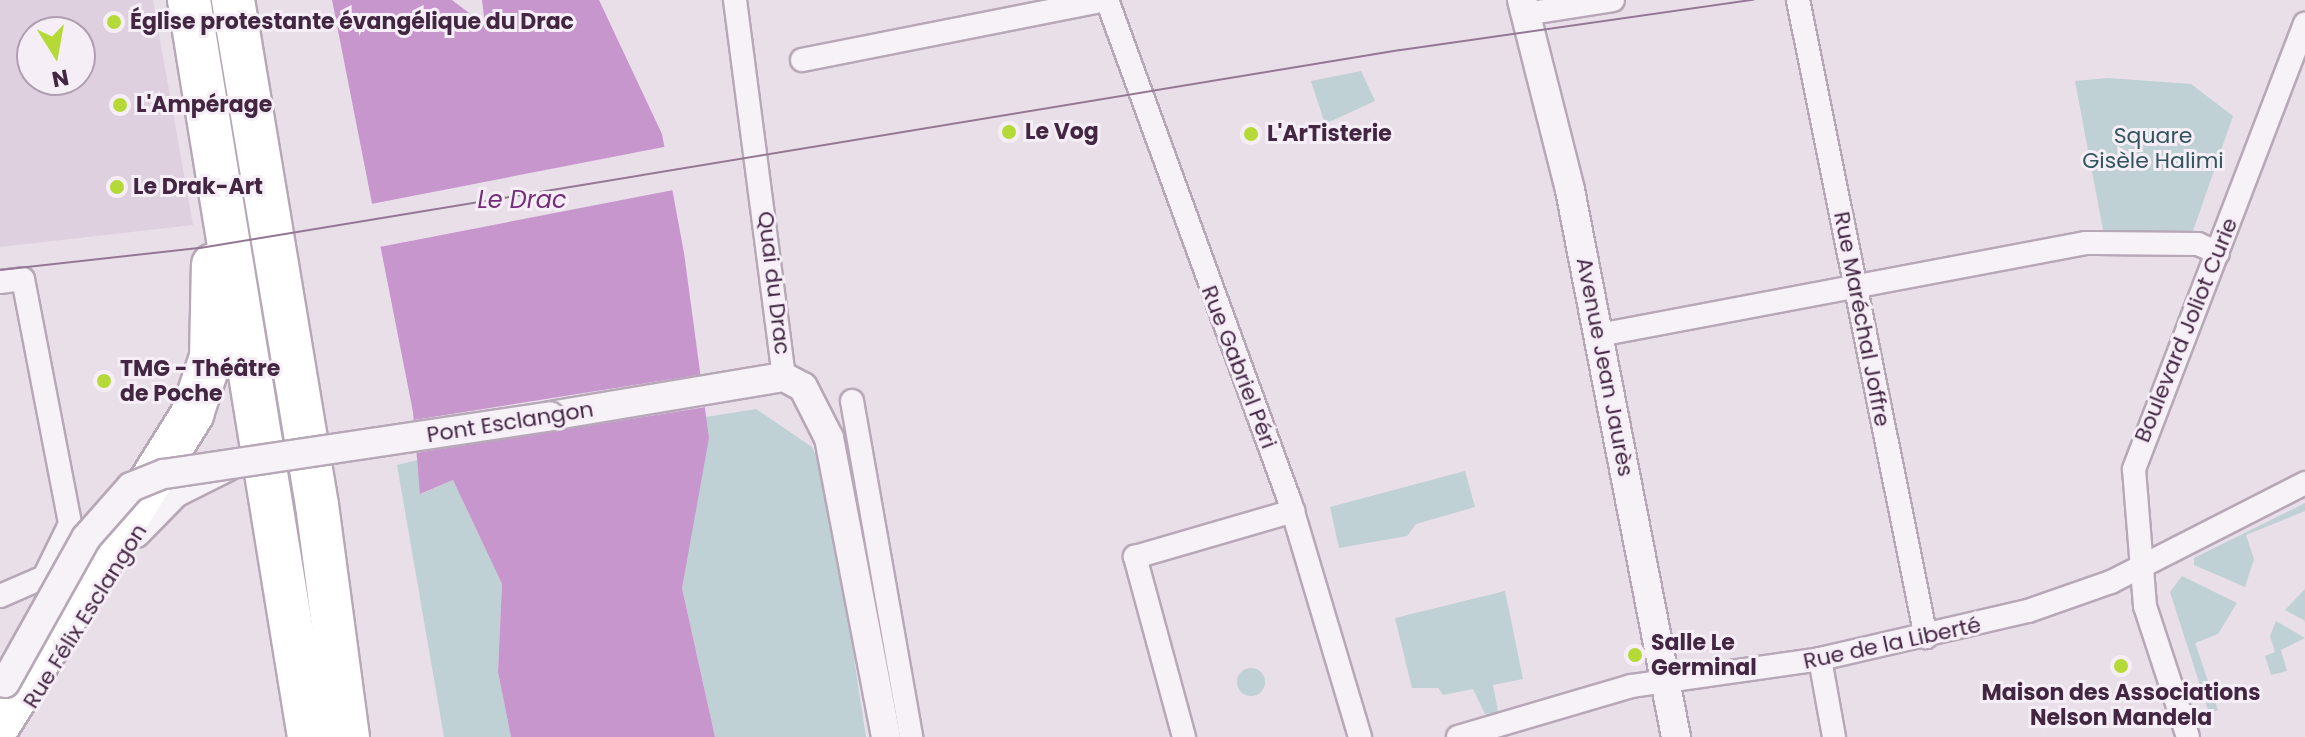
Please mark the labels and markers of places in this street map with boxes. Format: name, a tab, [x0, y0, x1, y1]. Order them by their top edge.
place label: Église protestante évangélique du Drac	[130, 9, 574, 35]
marker: Église protestante évangélique du Drac	[105, 13, 123, 31]
place label: L'Ampérage	[136, 92, 272, 118]
marker: L'Ampérage	[111, 96, 129, 114]
place label: Le Vog	[1025, 119, 1099, 145]
place label: L'ArTisterie	[1267, 121, 1392, 147]
marker: Le Vog	[1000, 123, 1018, 141]
marker: L'ArTisterie	[1242, 125, 1260, 143]
place label: Le Drak-Art	[133, 174, 263, 200]
marker: Le Drak-Art	[108, 178, 126, 196]
place label: TMG - Théâtre de Poche	[120, 355, 280, 406]
marker: TMG - Théâtre de Poche	[95, 372, 113, 390]
place label: Salle Le Germinal	[1651, 629, 1757, 680]
marker: Salle Le Germinal	[1626, 646, 1644, 664]
marker: Maison des Associations Nelson Mandela	[2112, 657, 2130, 675]
place label: Maison des Associations Nelson Mandela	[1982, 679, 2260, 730]

